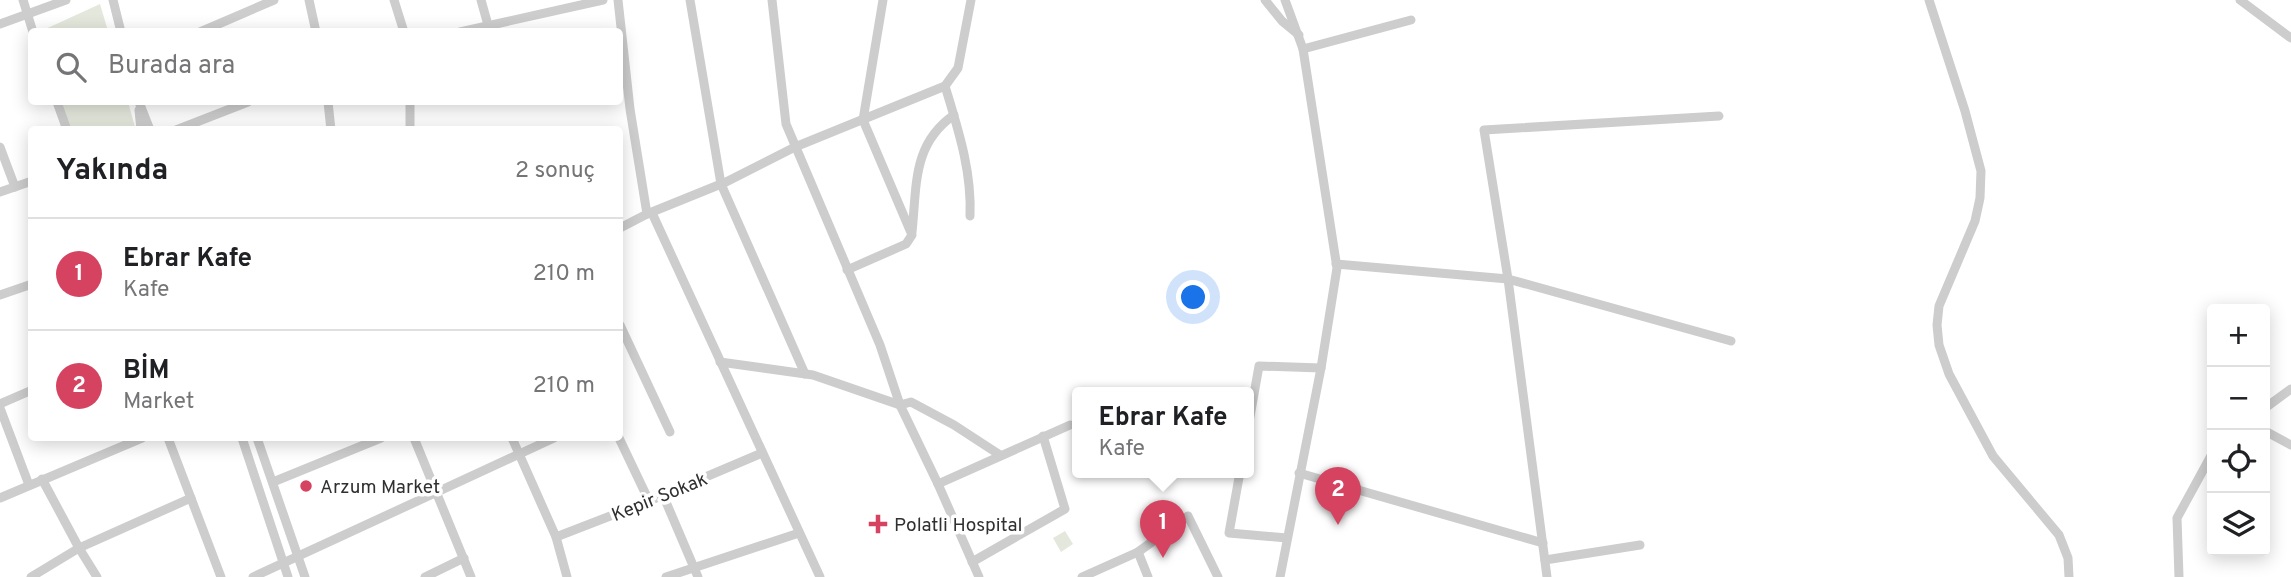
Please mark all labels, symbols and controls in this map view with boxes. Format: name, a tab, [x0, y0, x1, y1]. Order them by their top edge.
search box	[28, 28, 623, 105]
icon: search	[52, 48, 90, 86]
text: Burada ara	[108, 50, 235, 83]
text: Yakında	[56, 153, 168, 190]
text: 2 sonuç	[515, 157, 595, 186]
text: Ebrar Kafe	[123, 243, 252, 276]
text: 1	[74, 260, 84, 289]
text: 210 m	[533, 260, 595, 289]
text: Kafe	[123, 276, 169, 305]
your location	[1176, 280, 1210, 314]
map controls	[2207, 304, 2270, 556]
button: +	[2207, 304, 2270, 367]
text: BİM	[123, 355, 170, 388]
button: −	[2207, 367, 2270, 430]
text: 2	[72, 372, 86, 401]
text: 210 m	[533, 372, 595, 401]
popup	[1072, 387, 1254, 478]
text: Market	[123, 388, 194, 417]
text: Ebrar Kafe	[1098, 402, 1228, 435]
button: locate	[2207, 430, 2270, 493]
text: Kafe	[1098, 435, 1145, 464]
pin: 2	[1315, 467, 1361, 525]
street label: Kepir Sokak	[608, 468, 711, 528]
place label: Arzum Market	[320, 476, 440, 500]
marker: Arzum Market	[298, 478, 314, 494]
button: layers	[2207, 493, 2270, 556]
pin: 1	[1140, 500, 1186, 558]
marker: Polatli Hospital	[868, 514, 888, 534]
place label: Polatli Hospital	[894, 514, 1023, 538]

